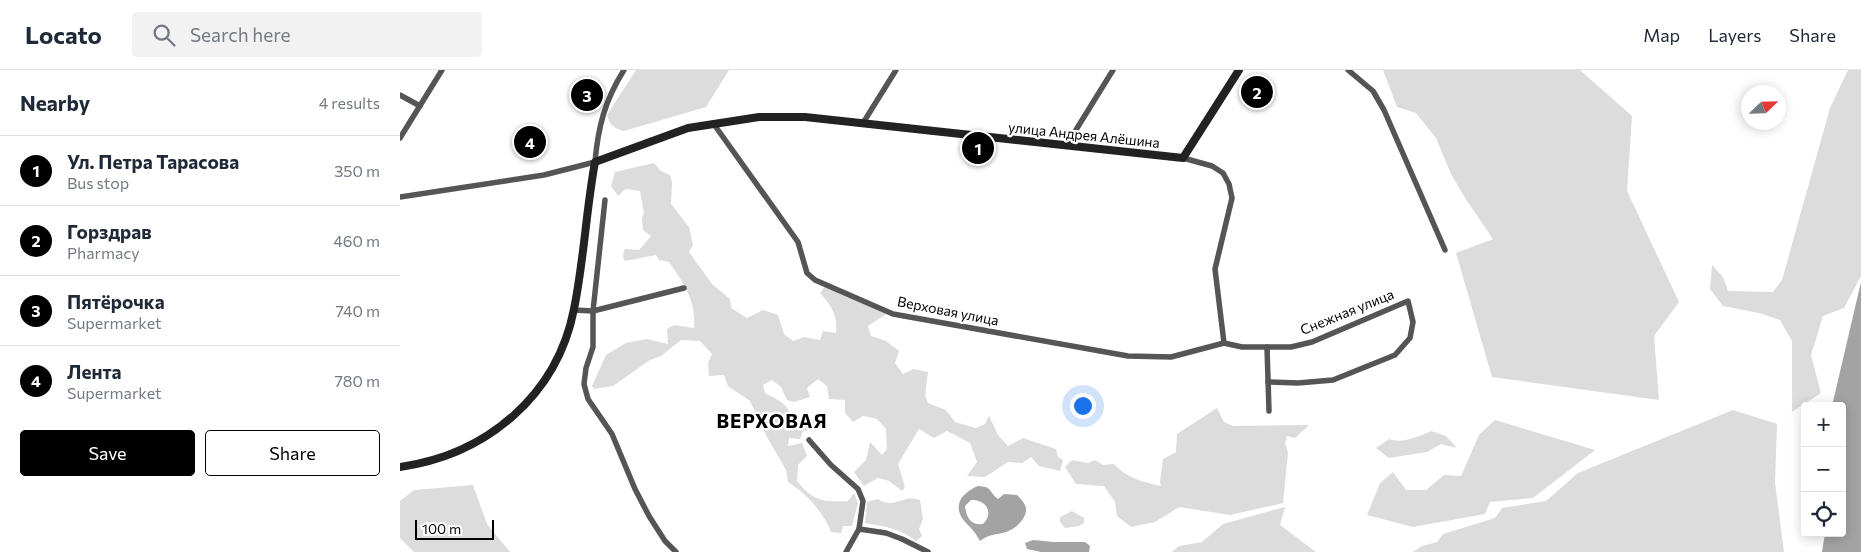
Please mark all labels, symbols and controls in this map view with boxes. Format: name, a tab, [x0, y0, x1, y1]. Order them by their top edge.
search box	[132, 12, 482, 57]
text: Locato	[25, 20, 102, 49]
icon: search	[150, 21, 178, 49]
text: Search here	[190, 23, 290, 46]
text: Map	[1643, 24, 1680, 46]
text: Layers	[1708, 24, 1761, 46]
text: Share	[1789, 24, 1836, 46]
pin: 2	[1241, 73, 1273, 111]
pin: 3	[571, 76, 603, 114]
north arrow	[1741, 85, 1786, 130]
text: Nearby	[20, 90, 90, 115]
text: 4 results	[319, 93, 380, 112]
street label: улица Андрея Алёшина	[1007, 118, 1161, 151]
pin: 4	[514, 123, 546, 161]
pin: 1	[962, 129, 994, 167]
text: Ул. Петра Тарасова	[67, 150, 239, 173]
text: 1	[32, 161, 40, 180]
text: 350 m	[334, 161, 380, 180]
text: Bus stop	[67, 173, 129, 192]
text: Горздрав	[67, 220, 152, 243]
text: 2	[31, 231, 41, 250]
text: 460 m	[333, 231, 380, 250]
text: Pharmacy	[67, 243, 140, 262]
street label: Снежная улица	[1297, 285, 1396, 338]
text: Пятёрочка	[67, 290, 165, 313]
street label: Верховая улица	[896, 292, 1000, 329]
text: 3	[31, 301, 41, 320]
text: 740 m	[335, 301, 380, 320]
text: Supermarket	[67, 313, 162, 332]
text: Лента	[67, 360, 121, 383]
text: 4	[31, 371, 41, 390]
text: 780 m	[334, 371, 380, 390]
text: Supermarket	[67, 383, 162, 402]
your location	[1070, 393, 1096, 419]
map controls	[1801, 402, 1846, 537]
button: +	[1801, 402, 1846, 447]
district label: ВЕРХОВАЯ	[716, 409, 828, 432]
button: Save	[20, 430, 195, 476]
button: Share	[205, 430, 380, 476]
button: −	[1801, 447, 1846, 492]
button: locate	[1801, 492, 1846, 537]
scale bar	[415, 517, 494, 540]
text: 100 m	[422, 520, 461, 537]

